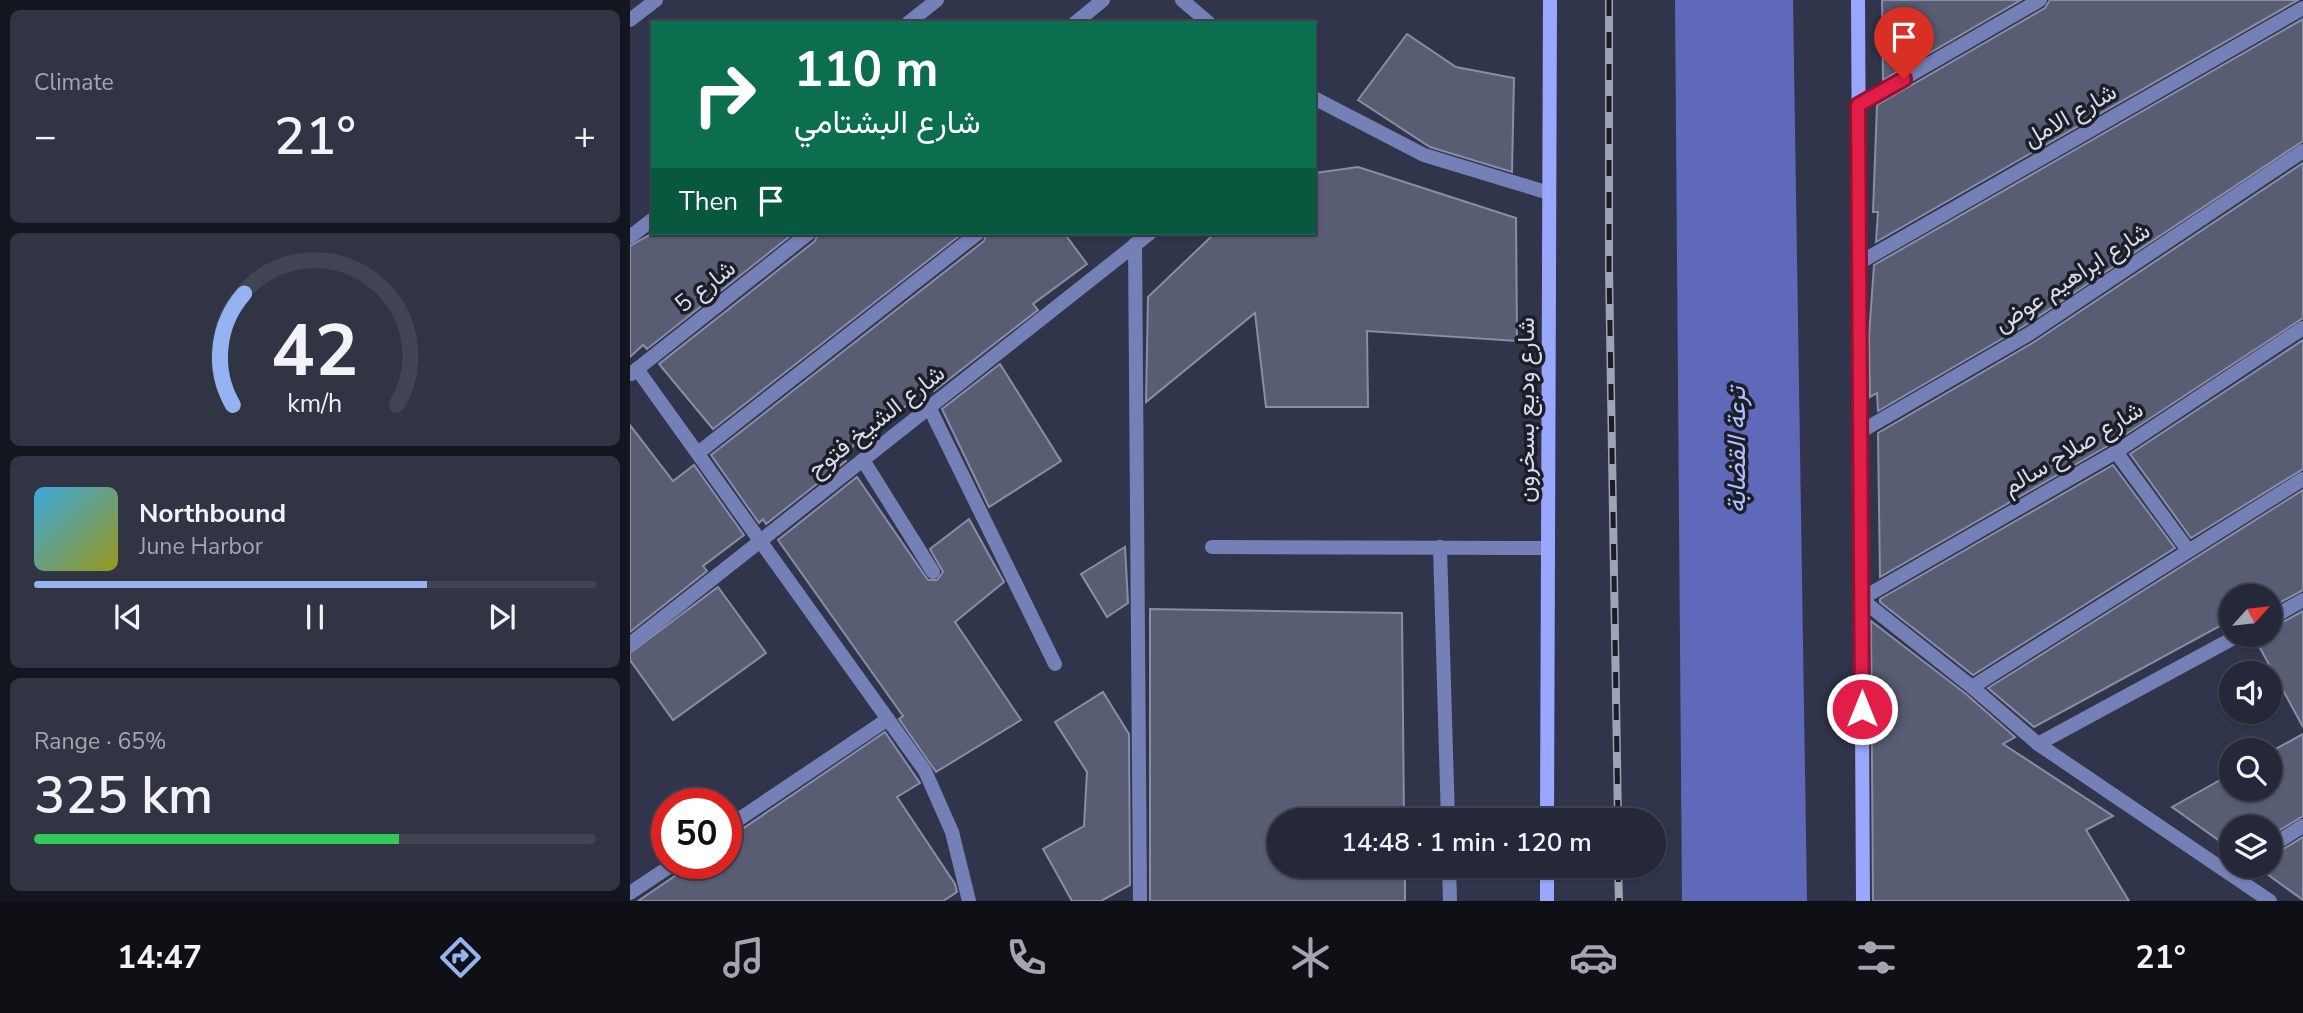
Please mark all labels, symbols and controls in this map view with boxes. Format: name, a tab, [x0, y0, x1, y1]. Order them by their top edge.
pin	[1874, 7, 1934, 79]
icon: arrive	[1885, 18, 1923, 56]
text: 110 m	[794, 36, 938, 103]
icon: right	[679, 49, 770, 140]
text: Climate	[34, 67, 114, 98]
street label: شارع الامل	[2018, 76, 2122, 154]
text: 21°	[274, 101, 356, 172]
text: شارع البشتامي	[794, 101, 980, 144]
text: −	[34, 111, 57, 162]
text: +	[573, 111, 596, 162]
icon: arrive	[752, 182, 790, 220]
text: Then	[679, 184, 738, 219]
street label: شارع ابراهيم عوض	[1988, 215, 2156, 339]
street label: شارع 5	[668, 252, 742, 320]
text: 42	[271, 302, 359, 402]
street label: شارع وديع بسخرون	[1510, 317, 1543, 503]
street label: شارع الشيخ فتوح	[801, 357, 952, 486]
water label: ترعة القضابة	[1719, 384, 1754, 513]
text: km/h	[287, 387, 343, 421]
street label: شارع صلاح سالم	[1997, 393, 2149, 503]
text: Northbound	[139, 496, 286, 531]
text: June Harbor	[139, 531, 263, 562]
north arrow	[2219, 584, 2282, 648]
map controls	[2219, 584, 2282, 878]
icon: previous	[109, 598, 147, 636]
icon: pause	[296, 598, 334, 636]
icon: next	[483, 598, 521, 636]
button: sound	[2219, 661, 2282, 724]
position arrow	[1825, 672, 1899, 746]
text: Range · 65%	[34, 726, 166, 757]
button: search	[2219, 738, 2282, 801]
text: 325 km	[34, 760, 213, 831]
speed limit sign: 50	[651, 788, 742, 879]
button: layers	[2219, 815, 2282, 878]
text: 14:48 · 1 min · 120 m	[1341, 825, 1592, 860]
icon: directions	[436, 933, 485, 982]
icon: music	[719, 933, 768, 982]
icon: phone	[1002, 933, 1051, 982]
icon: climate	[1286, 933, 1335, 982]
icon: car	[1569, 933, 1618, 982]
icon: filters	[1852, 933, 1901, 982]
text: 14:47	[117, 936, 202, 979]
text: 21°	[2135, 936, 2186, 979]

